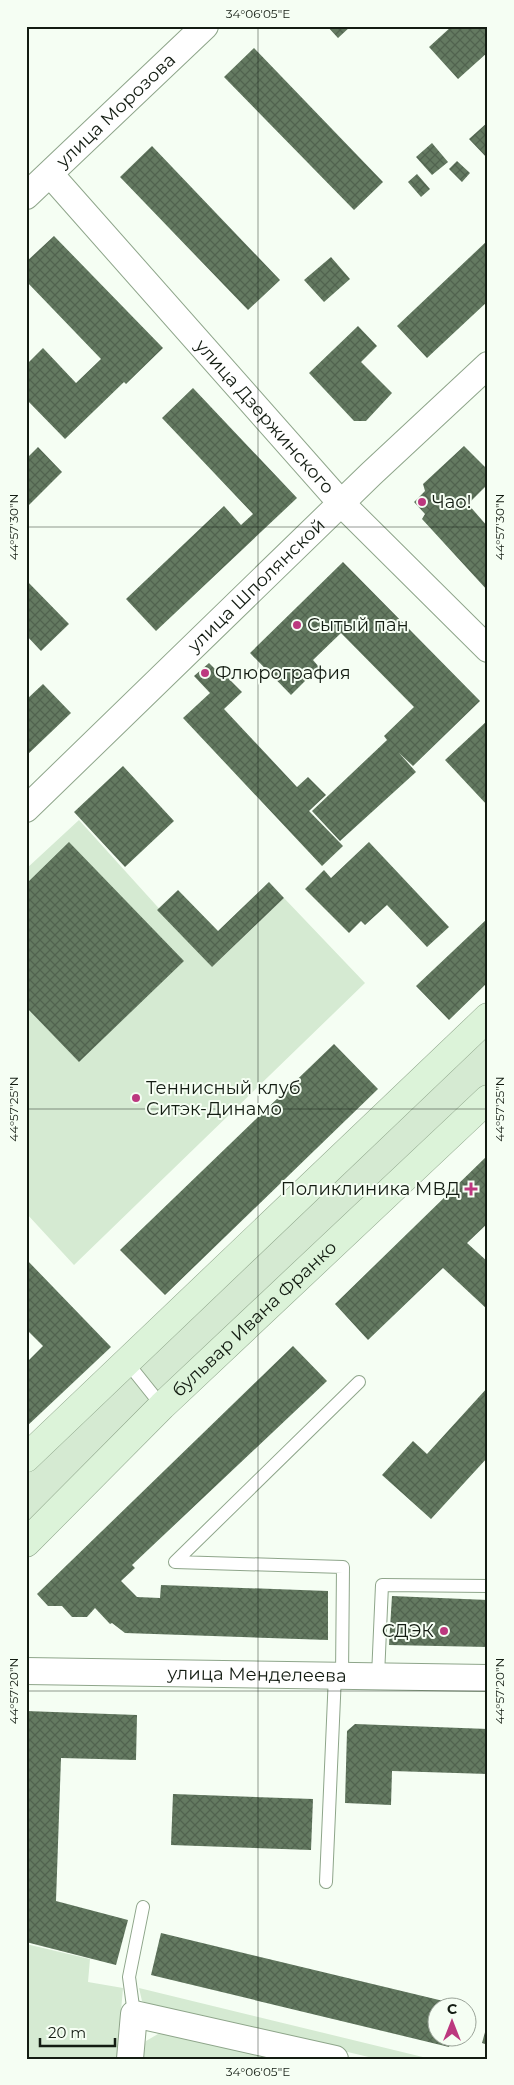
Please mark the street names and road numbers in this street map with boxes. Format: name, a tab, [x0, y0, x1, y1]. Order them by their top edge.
street label: улица Морозова	[51, 49, 180, 173]
street label: улица Дзержинского	[190, 334, 339, 498]
street label: улица Шполянской	[182, 514, 330, 658]
street label: бульвар Ивана Франко	[168, 1236, 341, 1402]
street label: улица Менделеева	[166, 1662, 347, 1687]

